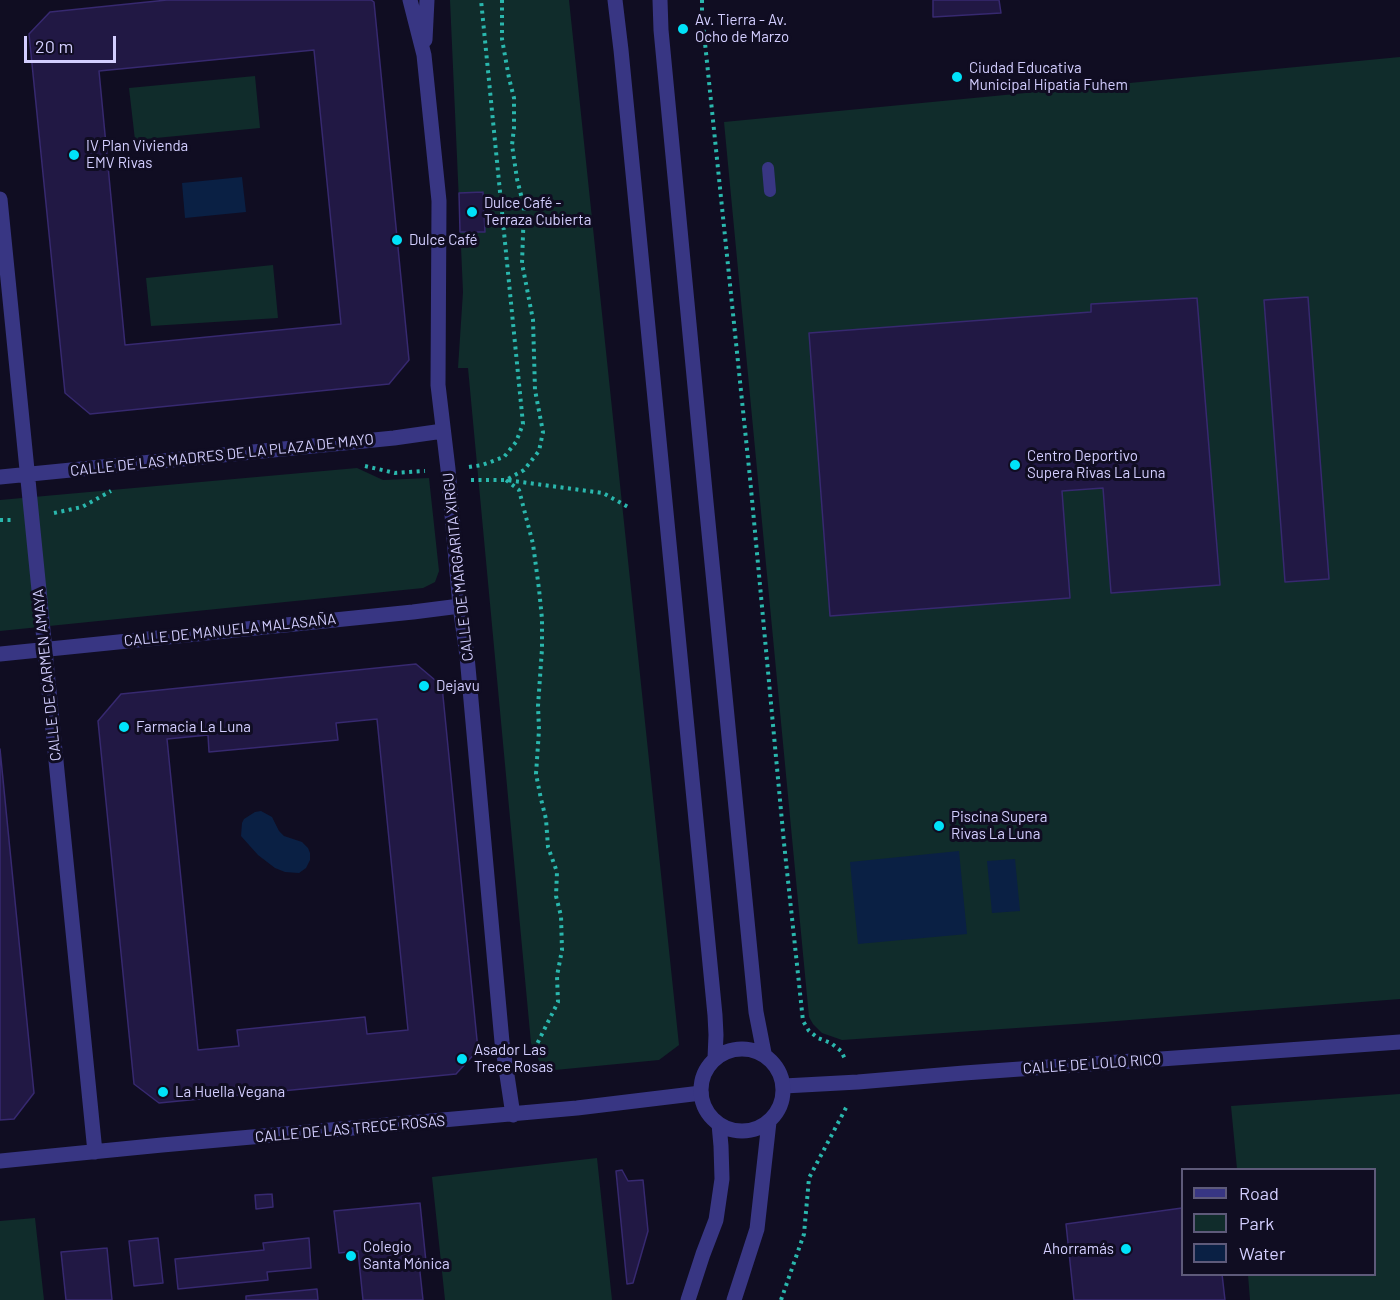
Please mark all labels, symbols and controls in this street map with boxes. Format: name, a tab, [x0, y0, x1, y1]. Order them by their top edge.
place label: Av. Tierra - Av. Ocho de Marzo	[695, 11, 789, 46]
marker: Av. Tierra - Av. Ocho de Marzo	[676, 22, 690, 36]
scale bar	[27, 24, 118, 62]
text: 20 m	[35, 35, 73, 57]
place label: Ciudad Educativa Municipal Hipatia Fuhem	[969, 59, 1128, 94]
marker: Ciudad Educativa Municipal Hipatia Fuhem	[950, 70, 964, 84]
place label: IV Plan Vivienda EMV Rivas	[86, 137, 188, 172]
marker: IV Plan Vivienda EMV Rivas	[67, 148, 81, 162]
place label: Dulce Café - Terraza Cubierta	[484, 194, 591, 229]
marker: Dulce Café - Terraza Cubierta	[465, 205, 479, 219]
place label: Dulce Café	[409, 231, 478, 249]
marker: Dulce Café	[390, 233, 404, 247]
street label: CALLE DE LAS MADRES DE LA PLAZA DE MAYO	[69, 430, 375, 480]
place label: Centro Deportivo Supera Rivas La Luna	[1027, 447, 1165, 482]
marker: Centro Deportivo Supera Rivas La Luna	[1008, 458, 1022, 472]
street label: CALLE DE MARGARITA XIRGU	[439, 472, 477, 662]
street label: CALLE DE CARMEN AMAYA	[29, 588, 65, 762]
street label: CALLE DE MANUELA MALASAÑA	[123, 610, 337, 650]
place label: Dejavu	[436, 677, 480, 695]
marker: Dejavu	[417, 679, 431, 693]
place label: Farmacia La Luna	[136, 718, 251, 736]
marker: Farmacia La Luna	[117, 720, 131, 734]
place label: Piscina Supera Rivas La Luna	[951, 808, 1047, 843]
marker: Piscina Supera Rivas La Luna	[932, 819, 946, 833]
place label: Asador Las Trece Rosas	[474, 1041, 553, 1076]
street label: CALLE DE LOLO RICO	[1022, 1050, 1162, 1078]
marker: Asador Las Trece Rosas	[455, 1052, 469, 1066]
place label: La Huella Vegana	[175, 1083, 285, 1101]
marker: La Huella Vegana	[156, 1085, 170, 1099]
street label: CALLE DE LAS TRECE ROSAS	[254, 1112, 446, 1146]
legend	[1181, 1168, 1376, 1276]
text: Road	[1239, 1182, 1279, 1204]
text: Park	[1239, 1212, 1274, 1234]
place label: Colegio Santa Mónica	[363, 1238, 450, 1273]
place label: Ahorramás	[1043, 1240, 1114, 1258]
marker: Ahorramás	[1119, 1242, 1133, 1256]
text: Water	[1239, 1242, 1286, 1264]
marker: Colegio Santa Mónica	[344, 1249, 358, 1263]

